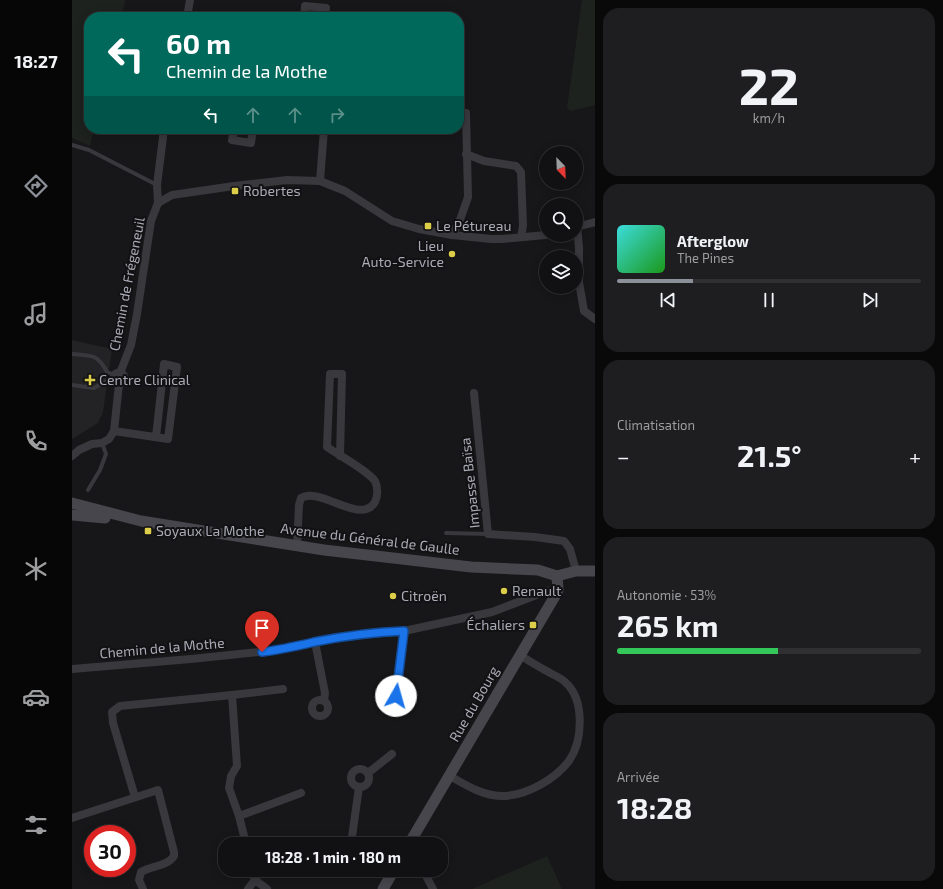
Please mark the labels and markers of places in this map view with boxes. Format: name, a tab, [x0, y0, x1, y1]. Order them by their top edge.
place label: Robertes	[243, 182, 301, 199]
marker: Robertes	[230, 186, 240, 196]
place label: Le Pétureau	[436, 217, 511, 234]
marker: Le Pétureau	[423, 221, 433, 231]
place label: Lieu Auto-Service	[362, 237, 444, 270]
marker: Lieu Auto-Service	[447, 249, 457, 259]
place label: Centre Clinical	[99, 371, 191, 388]
marker: Centre Clinical	[84, 374, 96, 386]
place label: Soyaux La Mothe	[156, 522, 264, 539]
marker: Soyaux La Mothe	[143, 526, 153, 536]
place label: Renault	[512, 582, 561, 599]
marker: Renault	[499, 586, 509, 596]
place label: Citroën	[401, 587, 447, 604]
marker: Citroën	[388, 591, 398, 601]
pin	[245, 611, 279, 652]
place label: Échaliers	[467, 616, 525, 633]
marker: Échaliers	[528, 620, 538, 630]

